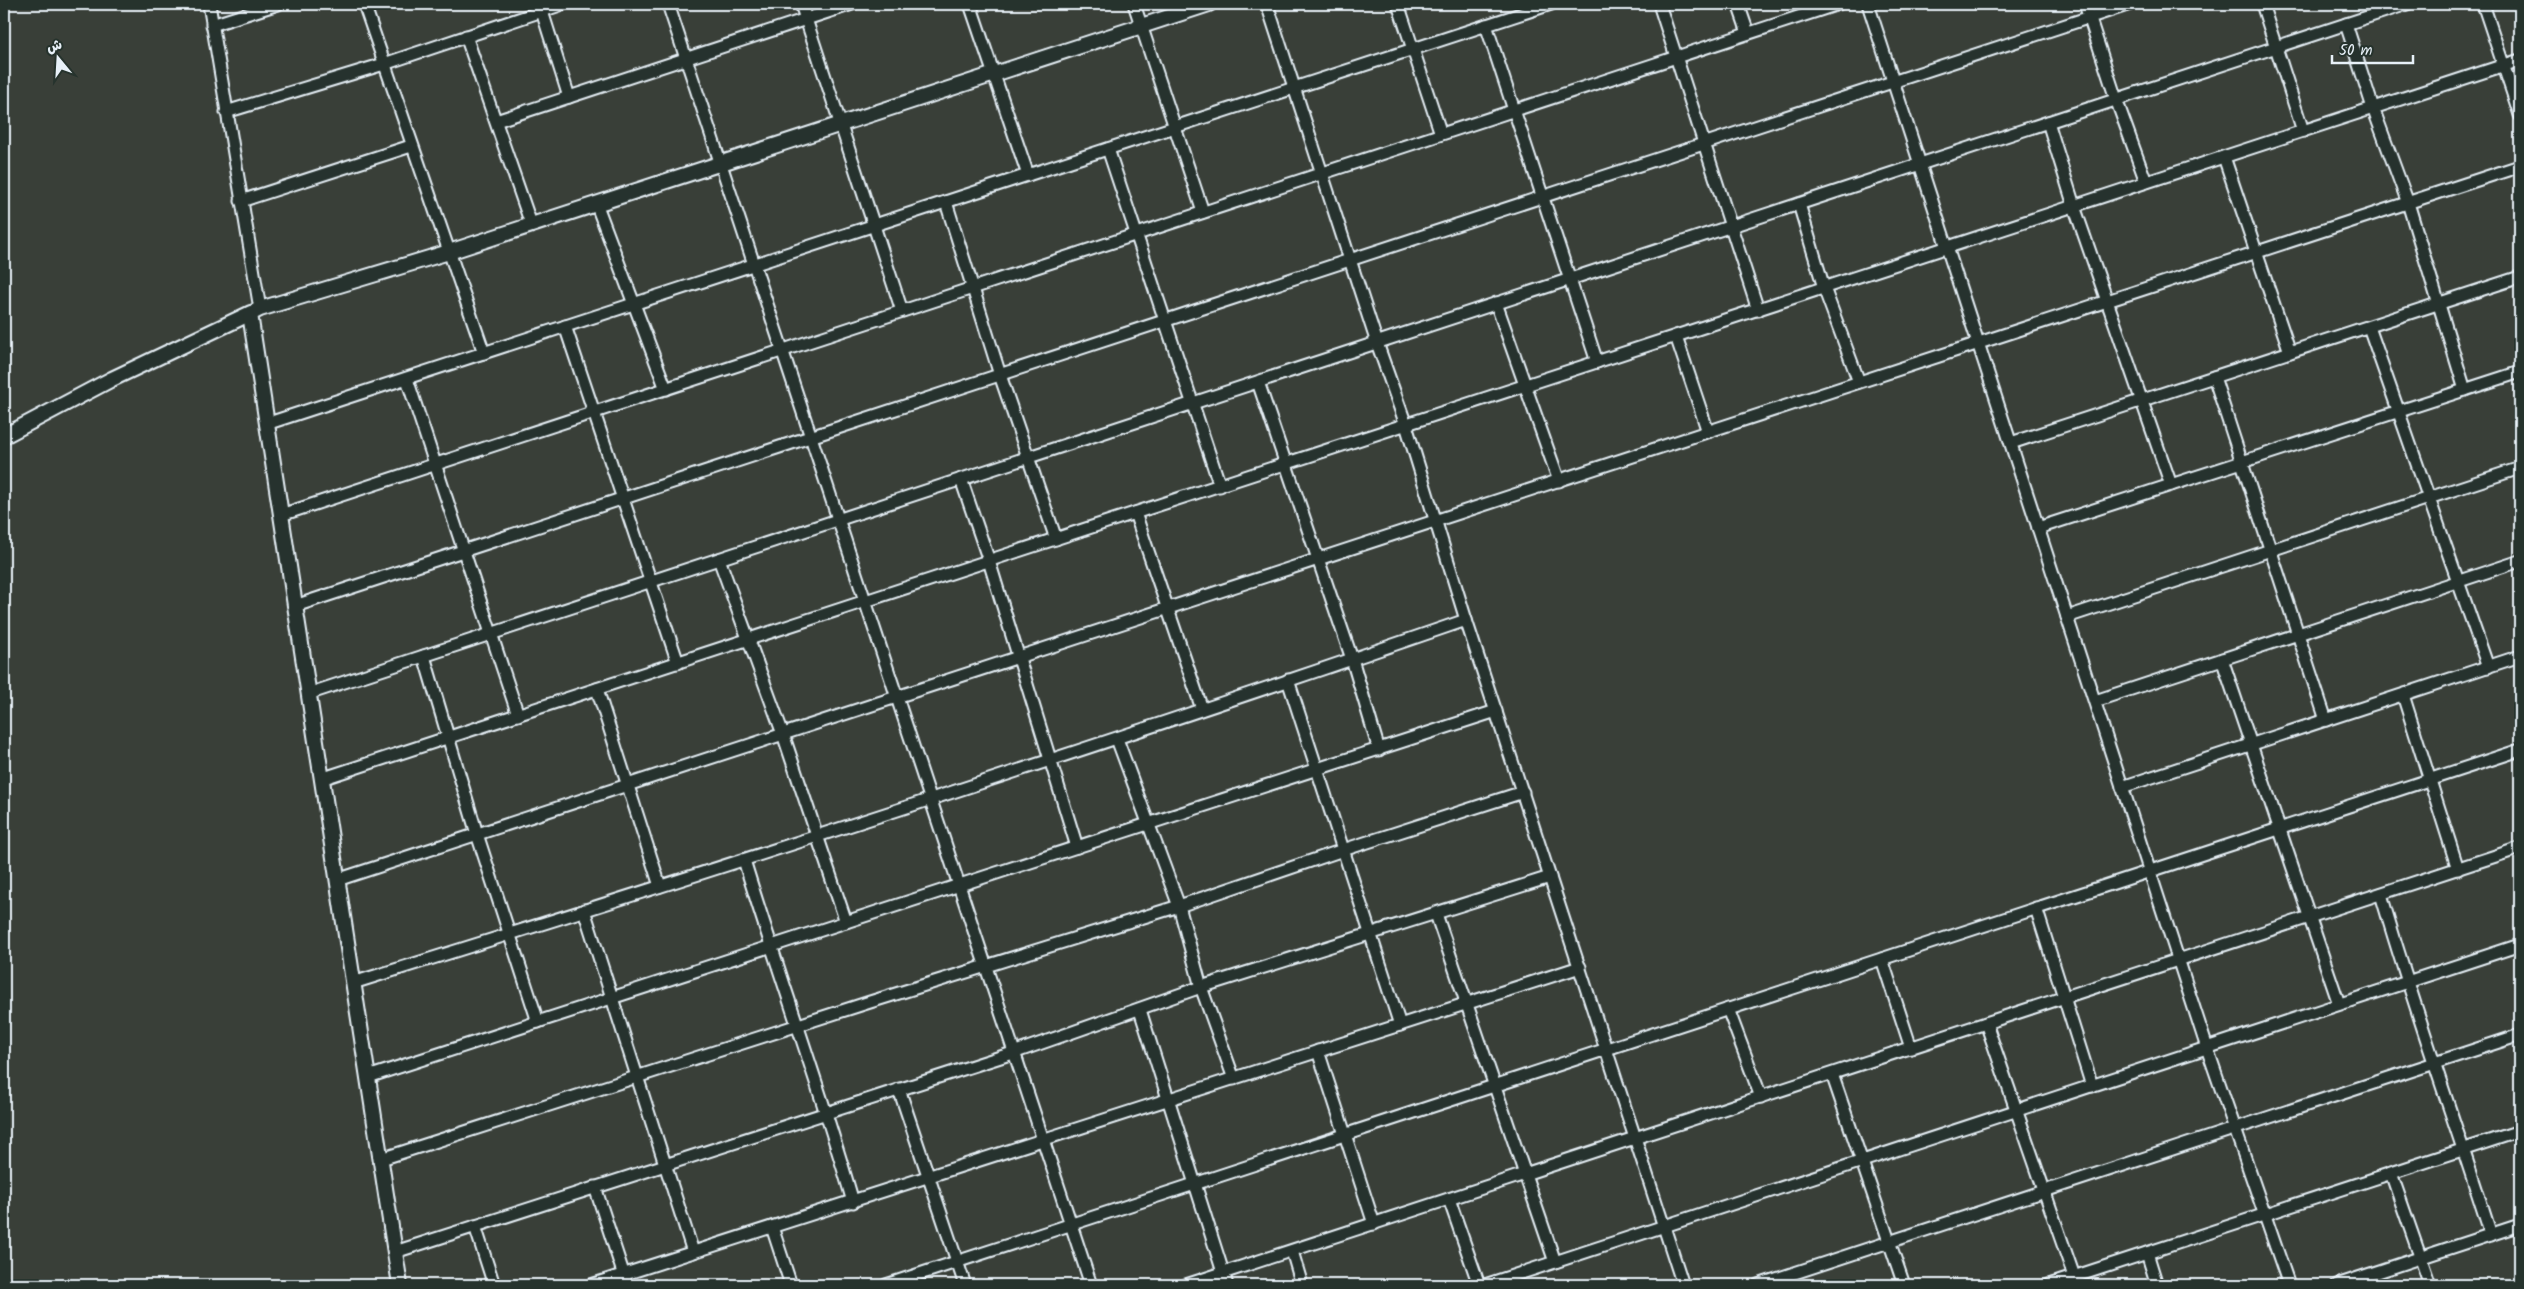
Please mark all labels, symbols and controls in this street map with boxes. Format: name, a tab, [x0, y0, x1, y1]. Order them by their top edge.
north arrow	[32, 32, 82, 82]
scale bar	[2332, 32, 2413, 64]
text: ش	[44, 34, 65, 59]
text: 50 m	[2339, 39, 2373, 63]

